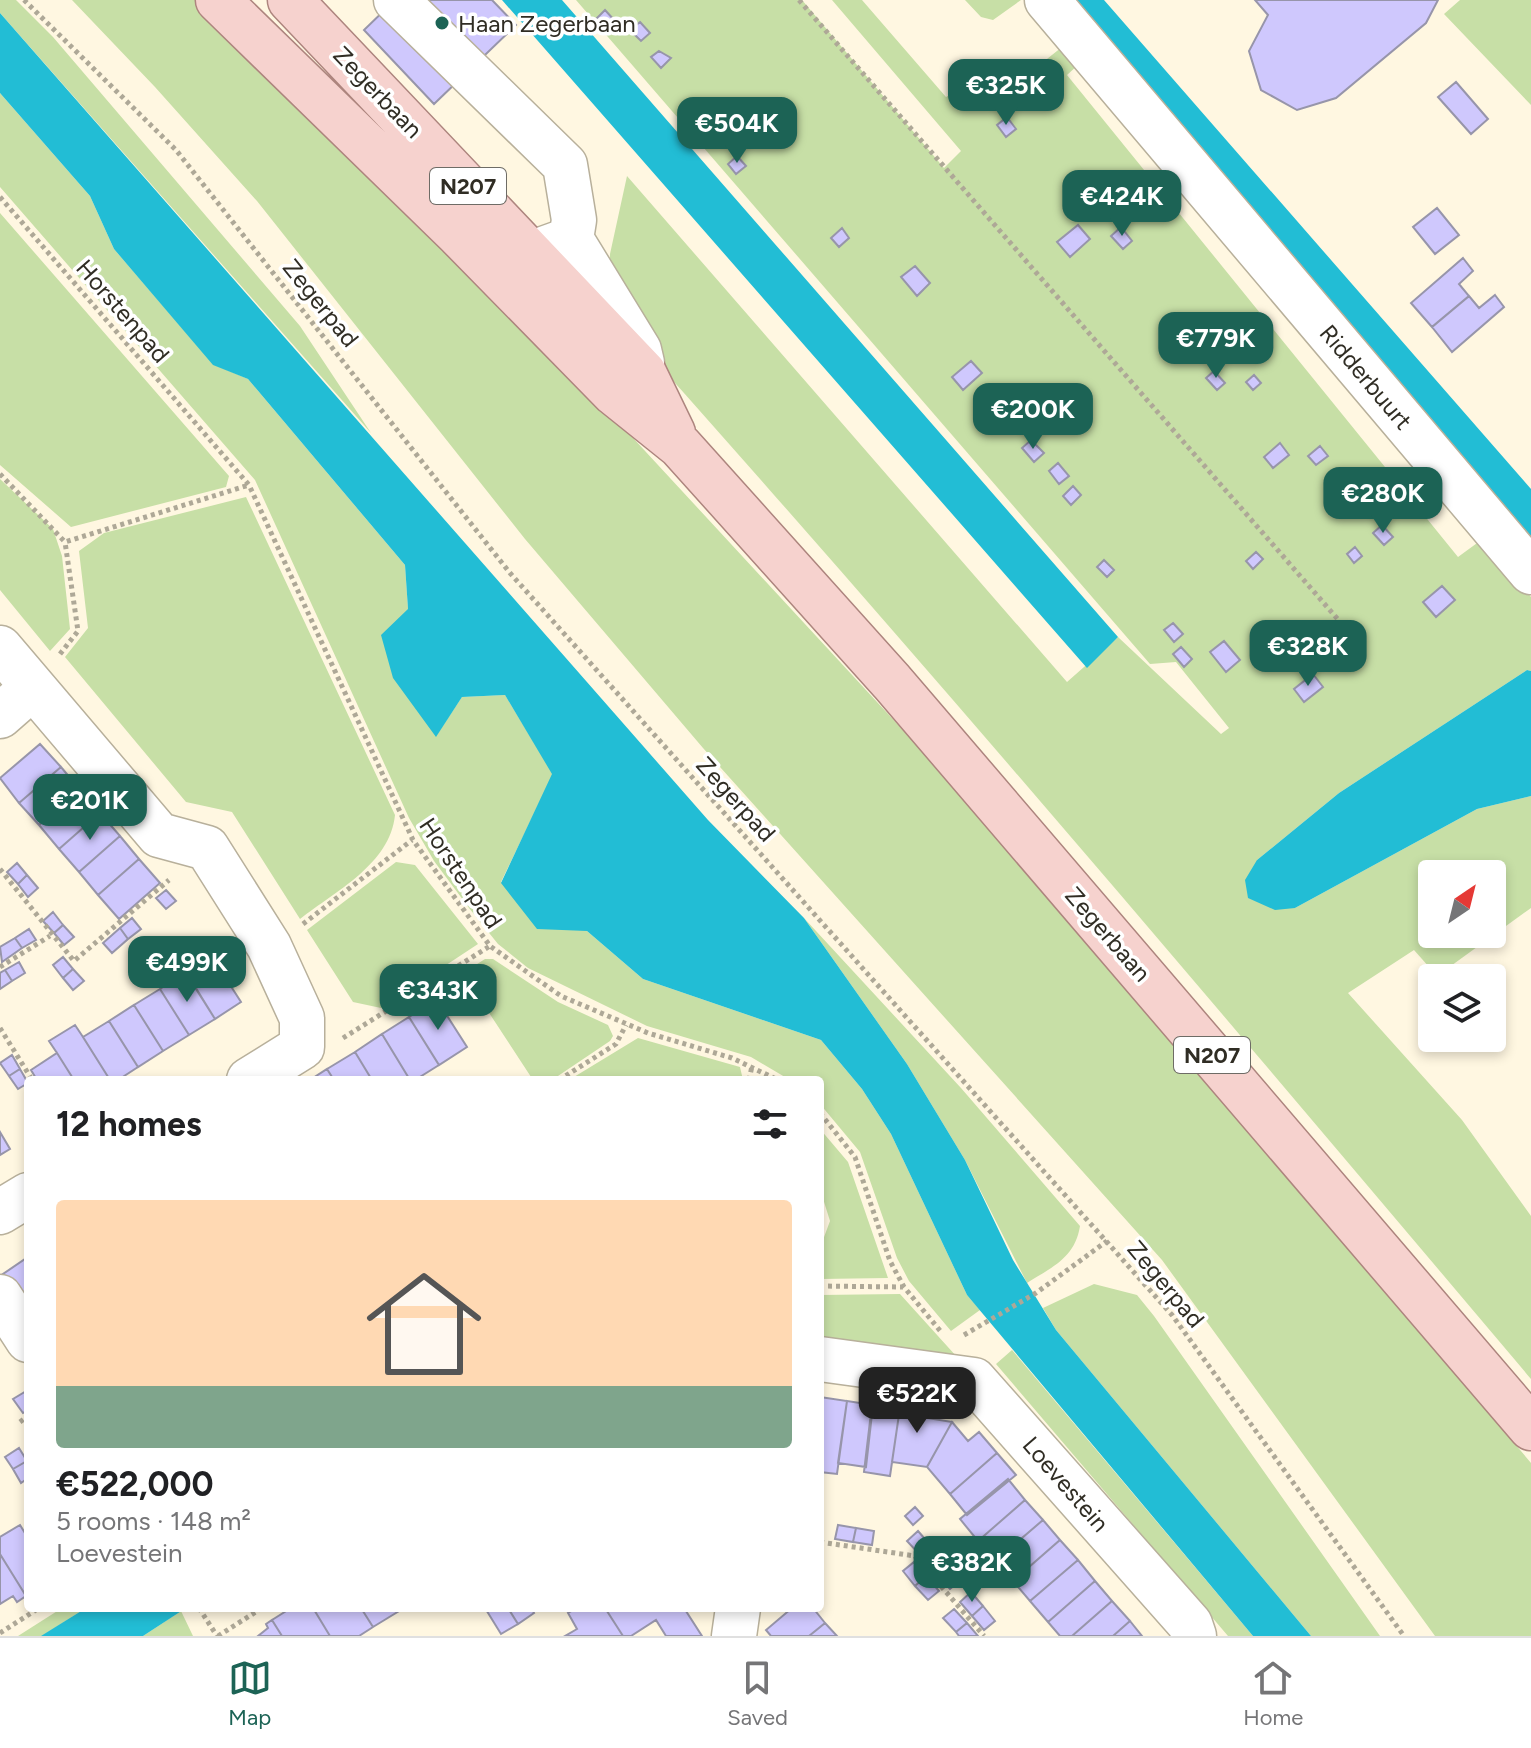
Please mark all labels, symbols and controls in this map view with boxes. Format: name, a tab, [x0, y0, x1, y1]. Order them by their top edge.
place label: Haan Zegerbaan	[458, 9, 636, 38]
marker: Haan Zegerbaan	[433, 14, 451, 32]
street label: Zegerbaan	[327, 40, 429, 144]
pin: €325K	[950, 59, 1062, 127]
text: €325K	[966, 69, 1046, 101]
pin: €504K	[681, 97, 793, 165]
text: €504K	[695, 107, 779, 139]
road number: N207	[430, 168, 506, 204]
pin: €424K	[1066, 170, 1178, 238]
text: €424K	[1080, 180, 1164, 212]
street label: Horstenpad	[70, 253, 176, 369]
street label: Zegerpad	[277, 253, 365, 353]
pin: €779K	[1160, 312, 1272, 380]
street label: Ridderbuurt	[1314, 319, 1418, 435]
text: €779K	[1176, 322, 1256, 354]
pin: €200K	[977, 383, 1089, 451]
text: €200K	[991, 393, 1075, 425]
pin: €280K	[1327, 467, 1439, 535]
text: €280K	[1341, 477, 1425, 509]
pin: €328K	[1252, 620, 1364, 688]
text: €328K	[1268, 630, 1348, 662]
street label: Zegerpad	[690, 751, 782, 847]
pin: €201K	[34, 774, 146, 842]
text: €201K	[51, 784, 129, 816]
street label: Horstenpad	[413, 812, 509, 934]
north arrow	[1418, 860, 1506, 948]
map controls	[1418, 860, 1506, 1052]
street label: Zegerbaan	[1059, 881, 1157, 987]
pin: €499K	[131, 936, 243, 1004]
text: €499K	[146, 946, 228, 978]
pin: €343K	[382, 964, 494, 1032]
button: layers	[1418, 964, 1506, 1052]
text: €343K	[398, 974, 478, 1006]
road number: N207	[1174, 1037, 1250, 1073]
icon: filters	[748, 1102, 792, 1146]
text: 12 homes	[56, 1104, 202, 1145]
street label: Zegerpad	[1121, 1235, 1211, 1333]
icon: home	[352, 1252, 496, 1396]
pin: €522K	[861, 1367, 973, 1435]
text: €522K	[877, 1377, 957, 1409]
street label: Loevestein	[1017, 1430, 1115, 1538]
text: €522,000	[56, 1464, 214, 1505]
text: 5 rooms · 148 m²	[56, 1505, 251, 1537]
pin: €382K	[916, 1536, 1028, 1604]
text: Loevestein	[56, 1537, 182, 1569]
text: €382K	[932, 1546, 1012, 1578]
tab: Map	[228, 1656, 272, 1731]
tab: Saved	[727, 1656, 788, 1731]
tab: Home	[1243, 1656, 1303, 1731]

